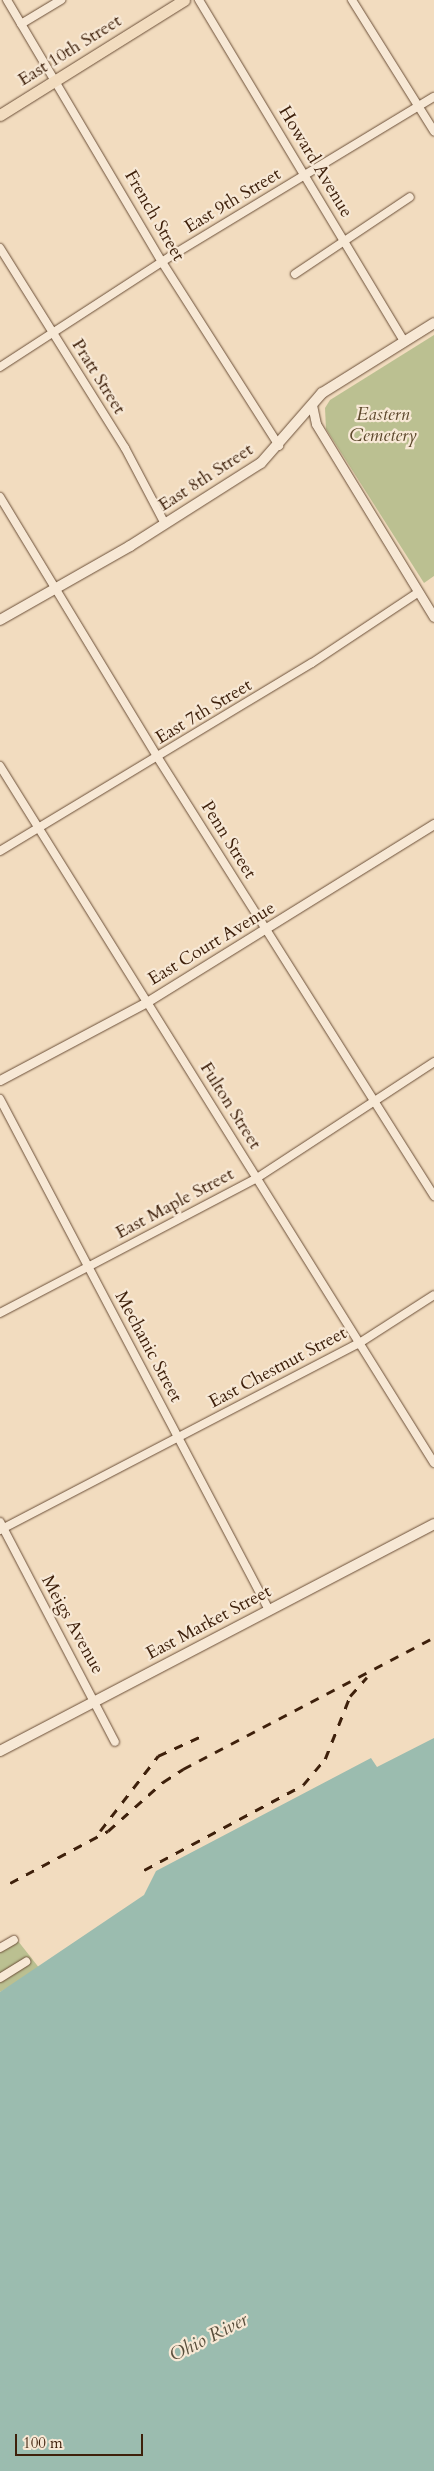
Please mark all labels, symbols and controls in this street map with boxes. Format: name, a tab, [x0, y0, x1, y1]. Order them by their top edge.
street label: East 10th Street	[14, 11, 126, 91]
street label: Howard Avenue	[273, 102, 357, 222]
street label: East 9th Street	[181, 164, 285, 238]
street label: French Street	[119, 167, 189, 265]
street label: Pratt Street	[66, 335, 130, 419]
park label: Eastern Cemetery	[349, 405, 417, 448]
street label: East 8th Street	[155, 439, 257, 517]
street label: East 7th Street	[152, 675, 256, 749]
street label: Penn Street	[196, 797, 260, 883]
street label: East Court Avenue	[145, 898, 279, 990]
street label: Fulton Street	[195, 1059, 265, 1153]
street label: East Maple Street	[112, 1164, 238, 1244]
street label: Mechanic Street	[110, 1288, 186, 1406]
street label: East Chestnut Street	[205, 1323, 351, 1413]
street label: Meigs Avenue	[36, 1572, 108, 1678]
street label: East Market Street	[143, 1581, 275, 1665]
water label: Ohio River	[166, 2309, 252, 2367]
scale bar	[18, 2424, 145, 2456]
text: 100 m	[23, 2433, 63, 2453]

